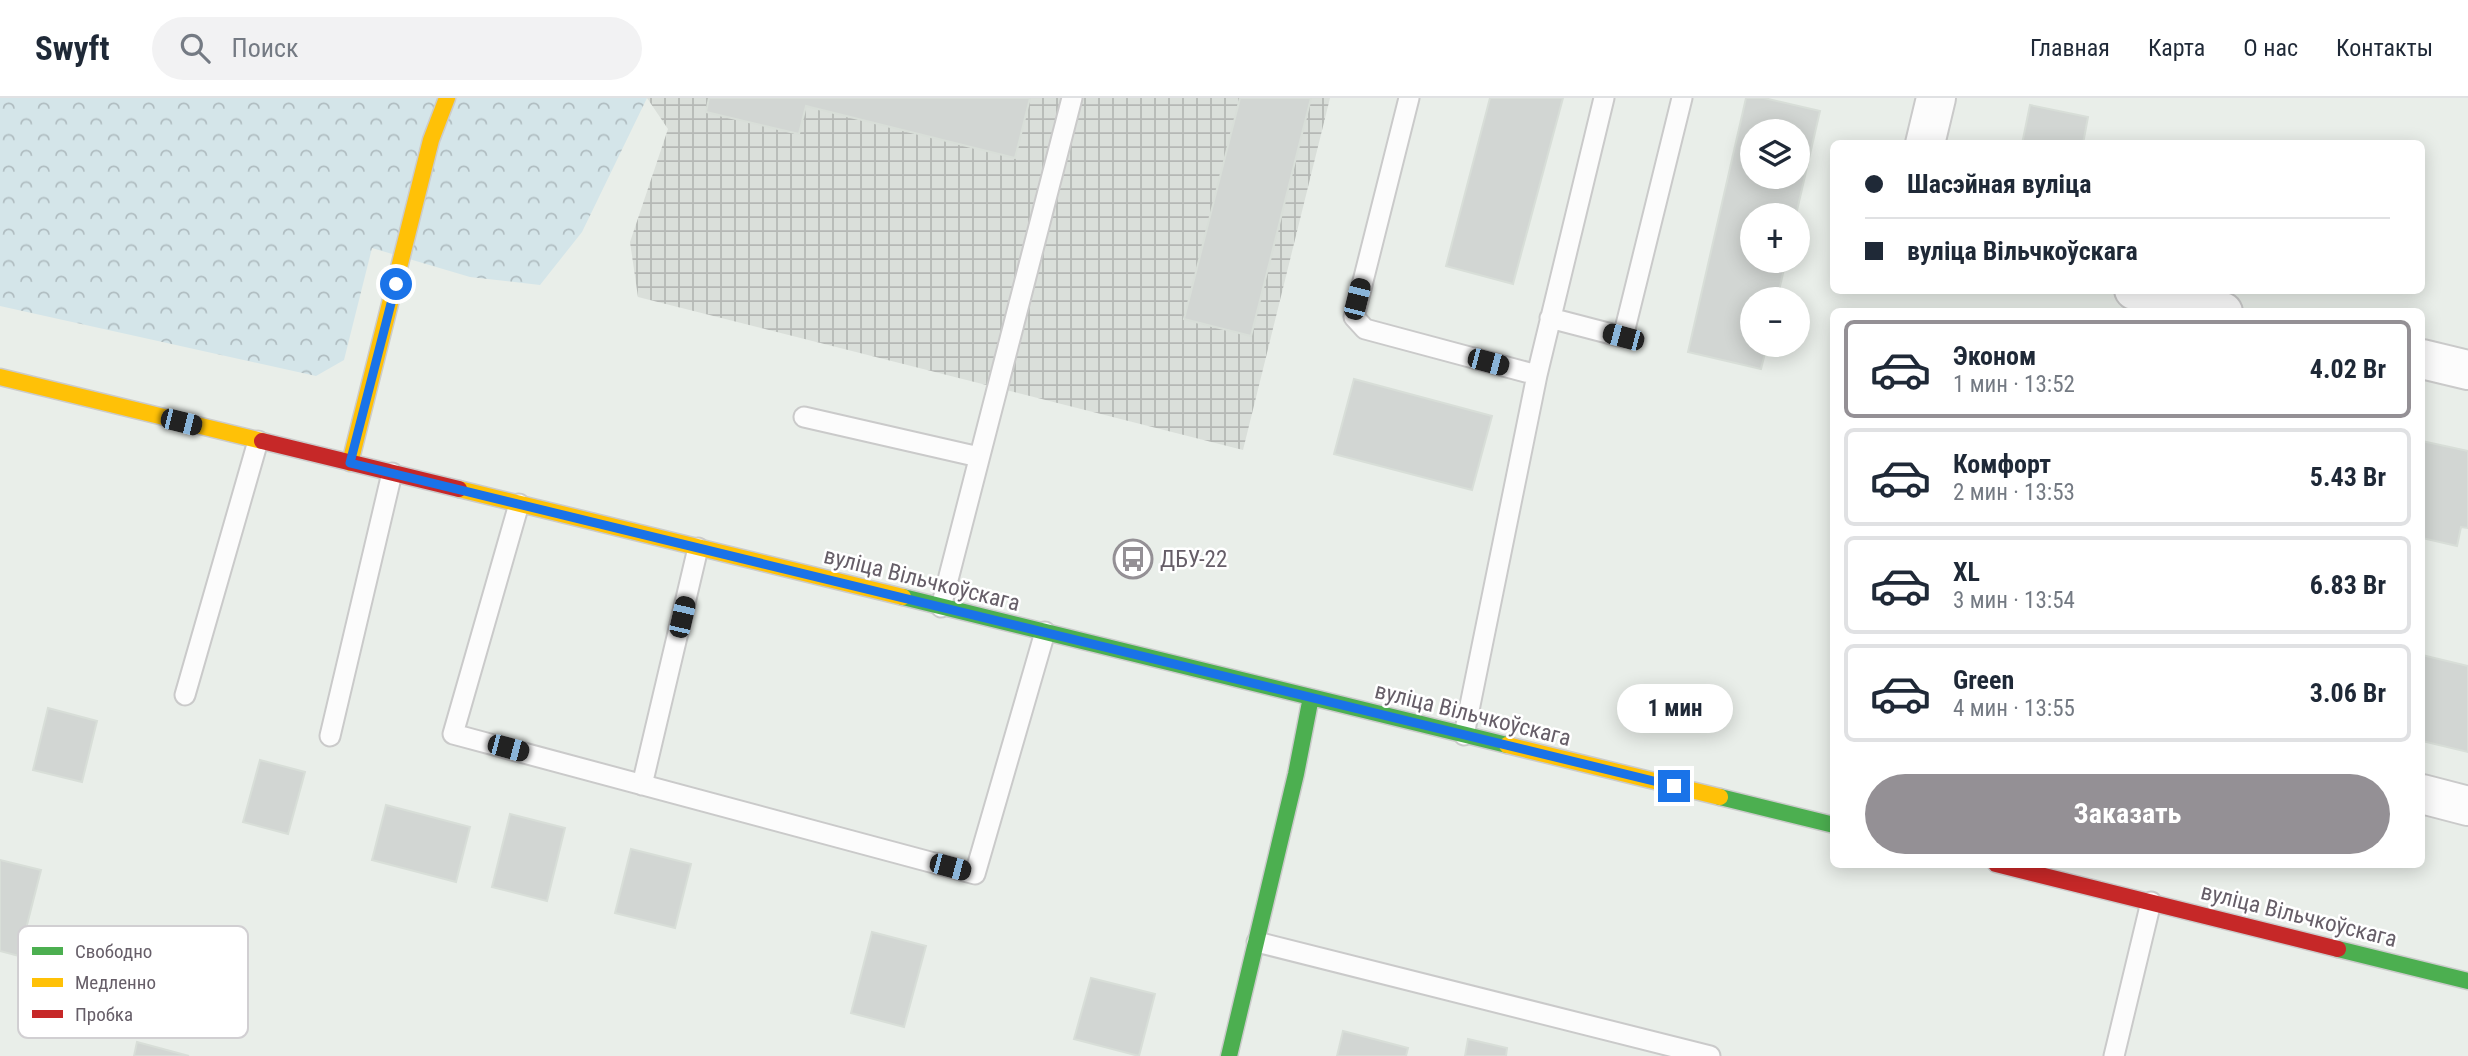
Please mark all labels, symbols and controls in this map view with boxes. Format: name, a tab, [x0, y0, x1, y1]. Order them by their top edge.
search box	[152, 17, 642, 80]
text: Swyft	[35, 29, 110, 68]
icon: search	[176, 29, 214, 67]
text: Поиск	[232, 33, 298, 63]
text: Главная	[2030, 34, 2110, 62]
text: Карта	[2148, 34, 2205, 62]
text: О нас	[2243, 34, 2298, 62]
text: Контакты	[2336, 34, 2433, 62]
map controls	[1740, 119, 1810, 357]
button: layers	[1740, 119, 1810, 189]
text: Шасэйная вуліца	[1907, 169, 2091, 199]
button: +	[1740, 203, 1810, 273]
text: вуліца Вільчкоўскага	[1907, 236, 2138, 266]
route start	[380, 268, 412, 300]
car	[1342, 276, 1373, 322]
button: −	[1740, 287, 1810, 357]
car	[1600, 321, 1647, 353]
icon: car	[1869, 338, 1932, 401]
text: Эконом	[1953, 341, 2036, 371]
car	[1465, 346, 1512, 378]
text: 4.02 Br	[2310, 354, 2386, 384]
text: 1 мин · 13:52	[1953, 371, 2075, 398]
car	[159, 407, 204, 437]
icon: car	[1869, 446, 1932, 509]
text: Комфорт	[1953, 449, 2051, 479]
text: 5.43 Br	[2310, 462, 2386, 492]
text: 2 мин · 13:53	[1953, 479, 2075, 506]
bus stop icon: ДБУ-22	[1112, 538, 1154, 580]
street label: вуліца Вільчкоўскага	[821, 542, 1023, 617]
place label: ДБУ-22	[1160, 546, 1227, 573]
icon: car	[1869, 554, 1932, 617]
text: XL	[1953, 557, 1980, 587]
text: 6.83 Br	[2310, 570, 2386, 600]
text: 3 мин · 13:54	[1953, 587, 2075, 614]
car	[668, 594, 697, 640]
icon: car	[1869, 662, 1932, 725]
text: Green	[1953, 665, 2014, 695]
street label: вуліца Вільчкоўскага	[1372, 677, 1574, 752]
text: 3.06 Br	[2310, 678, 2386, 708]
callout: 1 мин	[1616, 684, 1732, 734]
text: 1 мин	[1647, 695, 1703, 722]
text: 4 мин · 13:55	[1953, 695, 2075, 722]
car	[485, 732, 532, 764]
route end	[1658, 770, 1690, 802]
button: Заказать	[1865, 774, 2390, 854]
car	[927, 851, 974, 883]
street label: вуліца Вільчкоўскага	[2198, 878, 2400, 953]
legend	[18, 926, 248, 1038]
text: Свободно	[75, 940, 152, 963]
text: Медленно	[75, 971, 156, 994]
text: Пробка	[75, 1003, 133, 1026]

